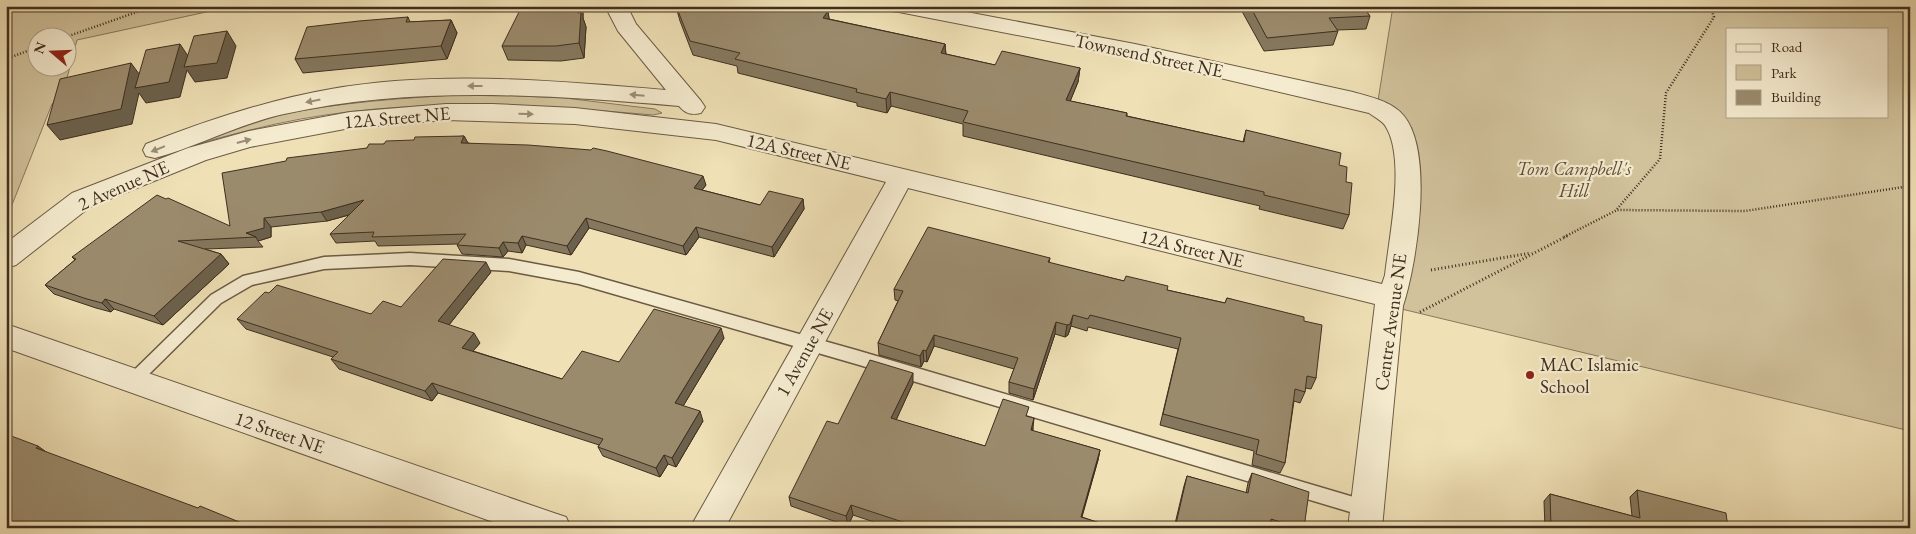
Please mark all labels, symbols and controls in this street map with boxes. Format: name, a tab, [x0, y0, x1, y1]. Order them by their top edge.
north arrow	[28, 28, 78, 78]
street label: Townsend Street NE	[1072, 28, 1226, 83]
legend	[1726, 28, 1888, 118]
text: Road	[1771, 37, 1803, 56]
text: N	[29, 39, 50, 56]
text: Park	[1771, 63, 1798, 82]
one-way arrow	[466, 82, 482, 90]
text: Building	[1771, 87, 1821, 106]
one-way arrow	[629, 90, 645, 98]
one-way arrow	[306, 97, 321, 105]
street label: 12A Street NE	[343, 100, 451, 135]
one-way arrow	[518, 110, 534, 118]
street label: 12A Street NE	[744, 127, 854, 176]
one-way arrow	[236, 137, 251, 145]
one-way arrow	[150, 145, 165, 153]
street label: 2 Avenue NE	[74, 154, 173, 217]
park label: Tom Campbell's Hill	[1517, 156, 1632, 203]
street label: 12A Street NE	[1137, 223, 1247, 274]
street label: Centre Avenue NE	[1368, 251, 1413, 392]
street label: 1 Avenue NE	[770, 304, 839, 401]
place label: MAC Islamic School	[1540, 352, 1639, 399]
marker: MAC Islamic School	[1524, 369, 1536, 381]
street label: 12 Street NE	[232, 405, 328, 460]

